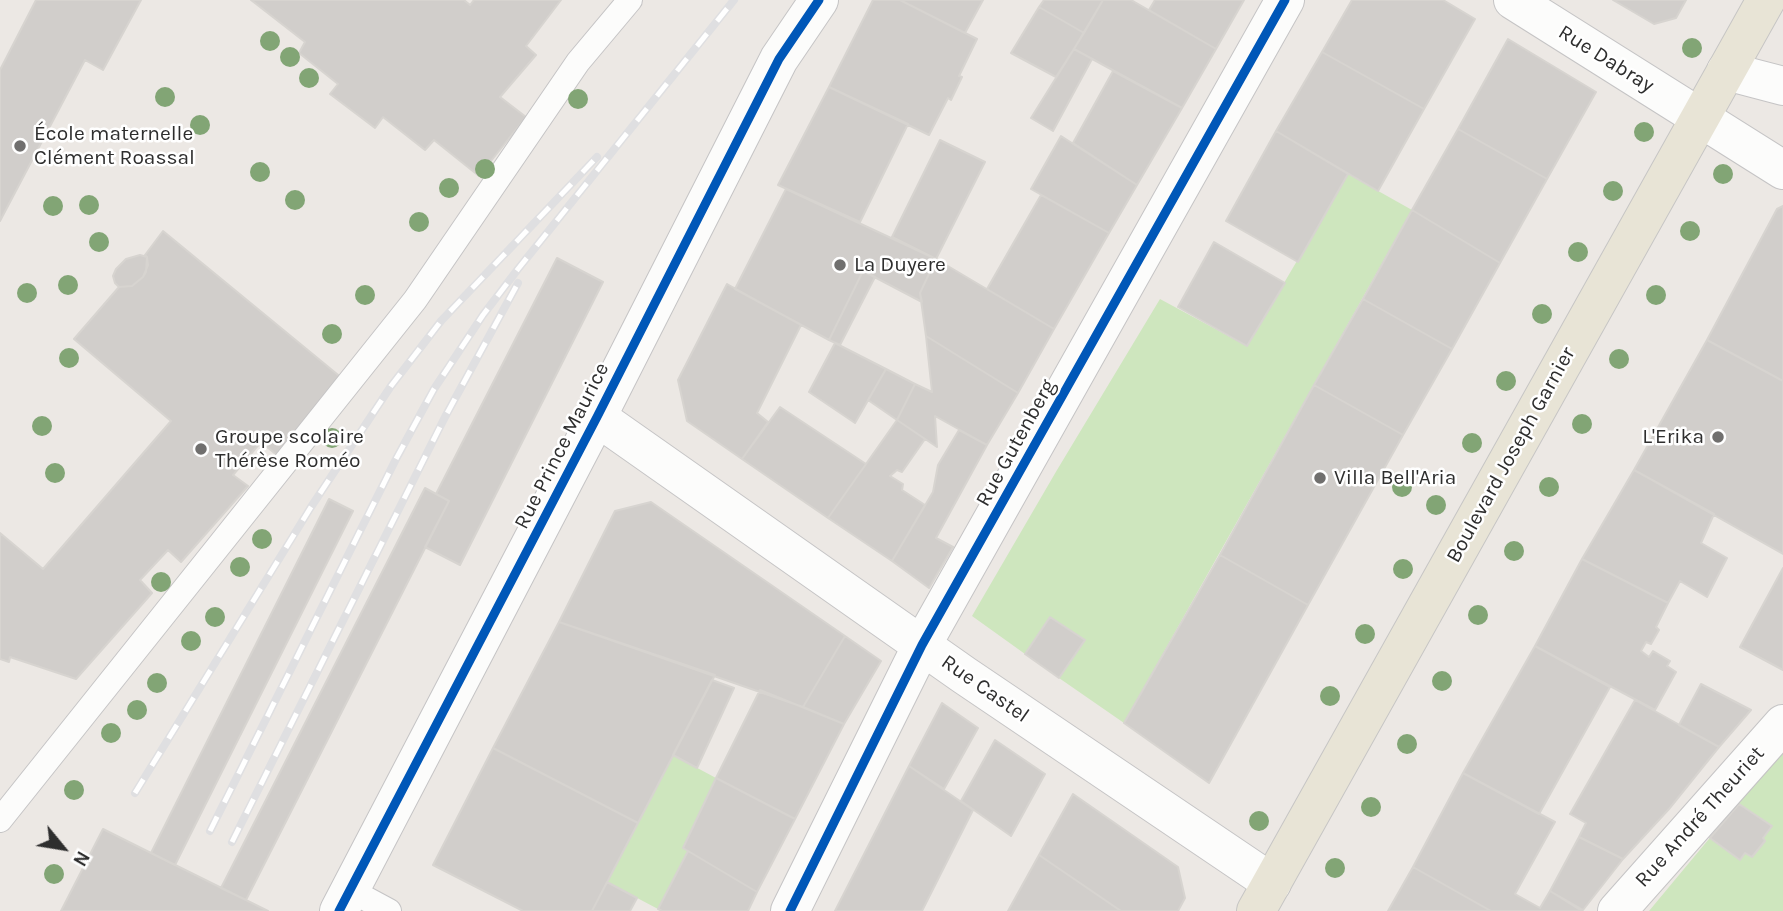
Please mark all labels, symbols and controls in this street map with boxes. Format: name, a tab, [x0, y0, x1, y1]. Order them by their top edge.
street label: Rue Dabray	[1553, 20, 1659, 98]
place label: École maternelle Clément Roassal	[34, 121, 195, 171]
marker: École maternelle Clément Roassal	[12, 138, 28, 154]
place label: La Duyere	[854, 252, 946, 278]
marker: La Duyere	[832, 257, 848, 273]
street label: Boulevard Joseph Garnier	[1441, 343, 1581, 567]
street label: Rue Prince Maurice	[509, 358, 615, 534]
street label: Rue Gutenberg	[971, 375, 1061, 511]
place label: Groupe scolaire Thérèse Roméo	[215, 424, 364, 474]
place label: L'Erika	[1642, 424, 1704, 450]
marker: L'Erika	[1710, 429, 1726, 445]
marker: Groupe scolaire Thérèse Roméo	[193, 441, 209, 457]
place label: Villa Bell'Aria	[1334, 465, 1456, 491]
marker: Villa Bell'Aria	[1312, 470, 1328, 486]
street label: Rue Castel	[936, 650, 1034, 728]
street label: Rue André Theuriet	[1630, 741, 1770, 893]
north arrow	[28, 813, 98, 883]
text: N	[68, 847, 94, 870]

